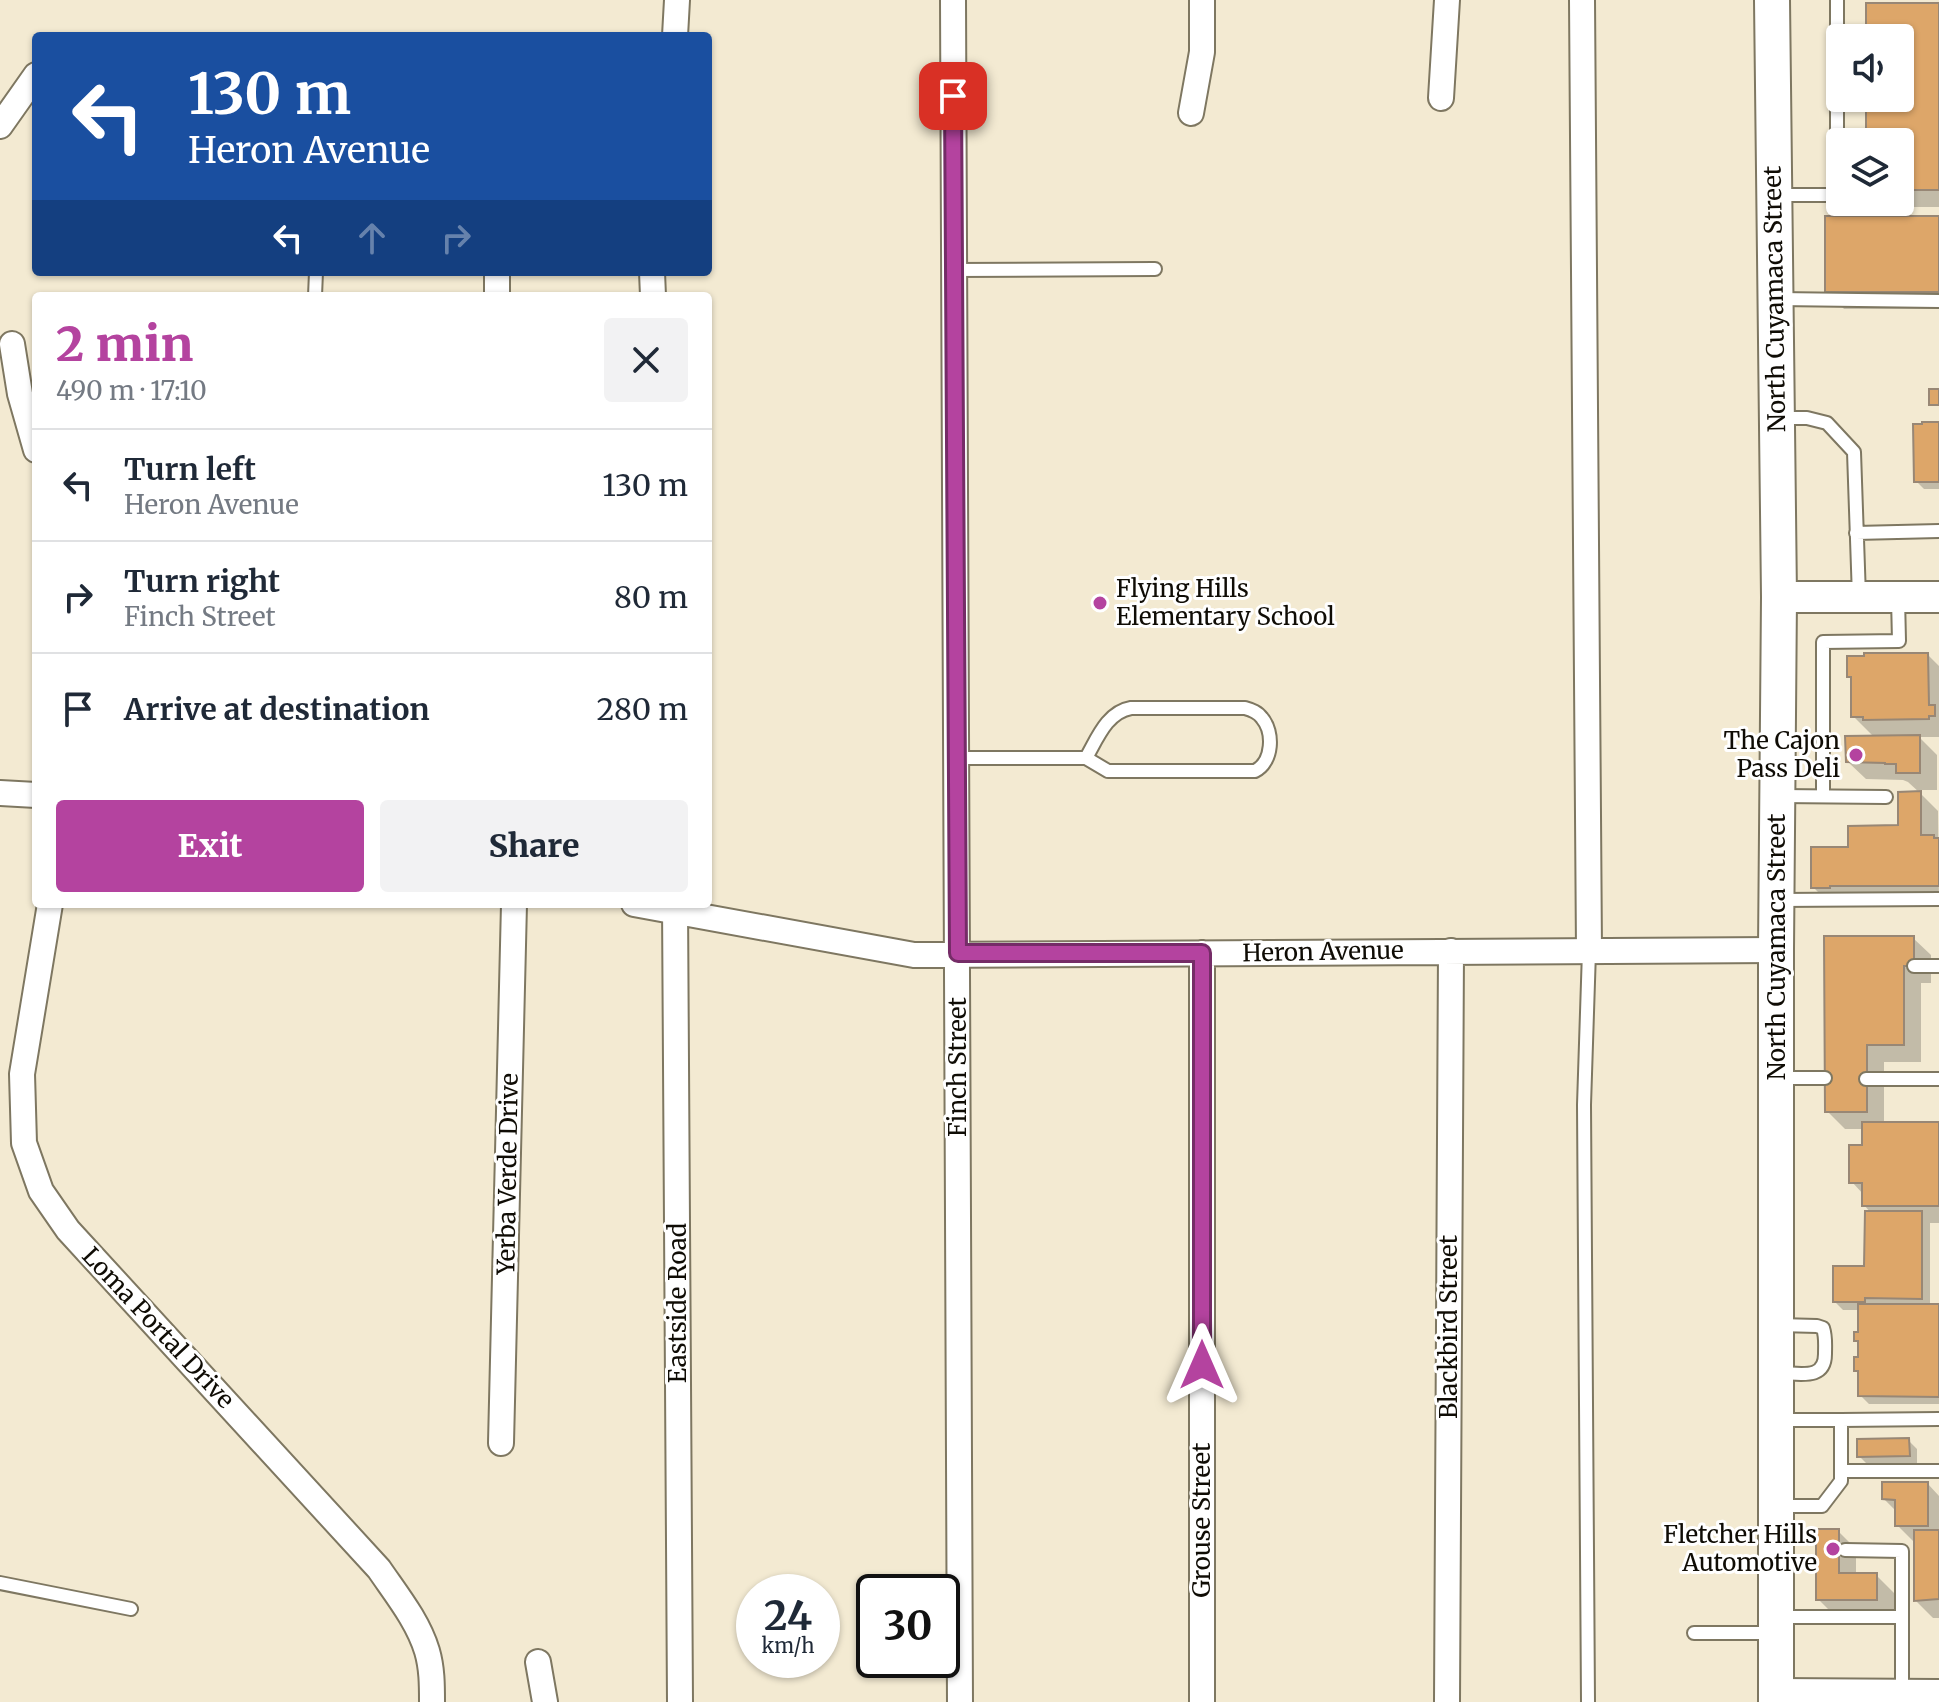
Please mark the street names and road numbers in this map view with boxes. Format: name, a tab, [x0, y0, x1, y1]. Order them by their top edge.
street label: North Cuyamaca Street	[1757, 165, 1792, 433]
street label: North Cuyamaca Street	[1761, 813, 1792, 1080]
street label: Heron Avenue	[1242, 935, 1404, 968]
street label: Finch Street	[942, 996, 973, 1137]
street label: Yerba Verde Drive	[490, 1073, 525, 1276]
street label: Eastside Road	[662, 1223, 693, 1383]
street label: Blackbird Street	[1433, 1234, 1464, 1419]
street label: Loma Portal Drive	[76, 1241, 241, 1415]
street label: Grouse Street	[1186, 1442, 1217, 1597]

